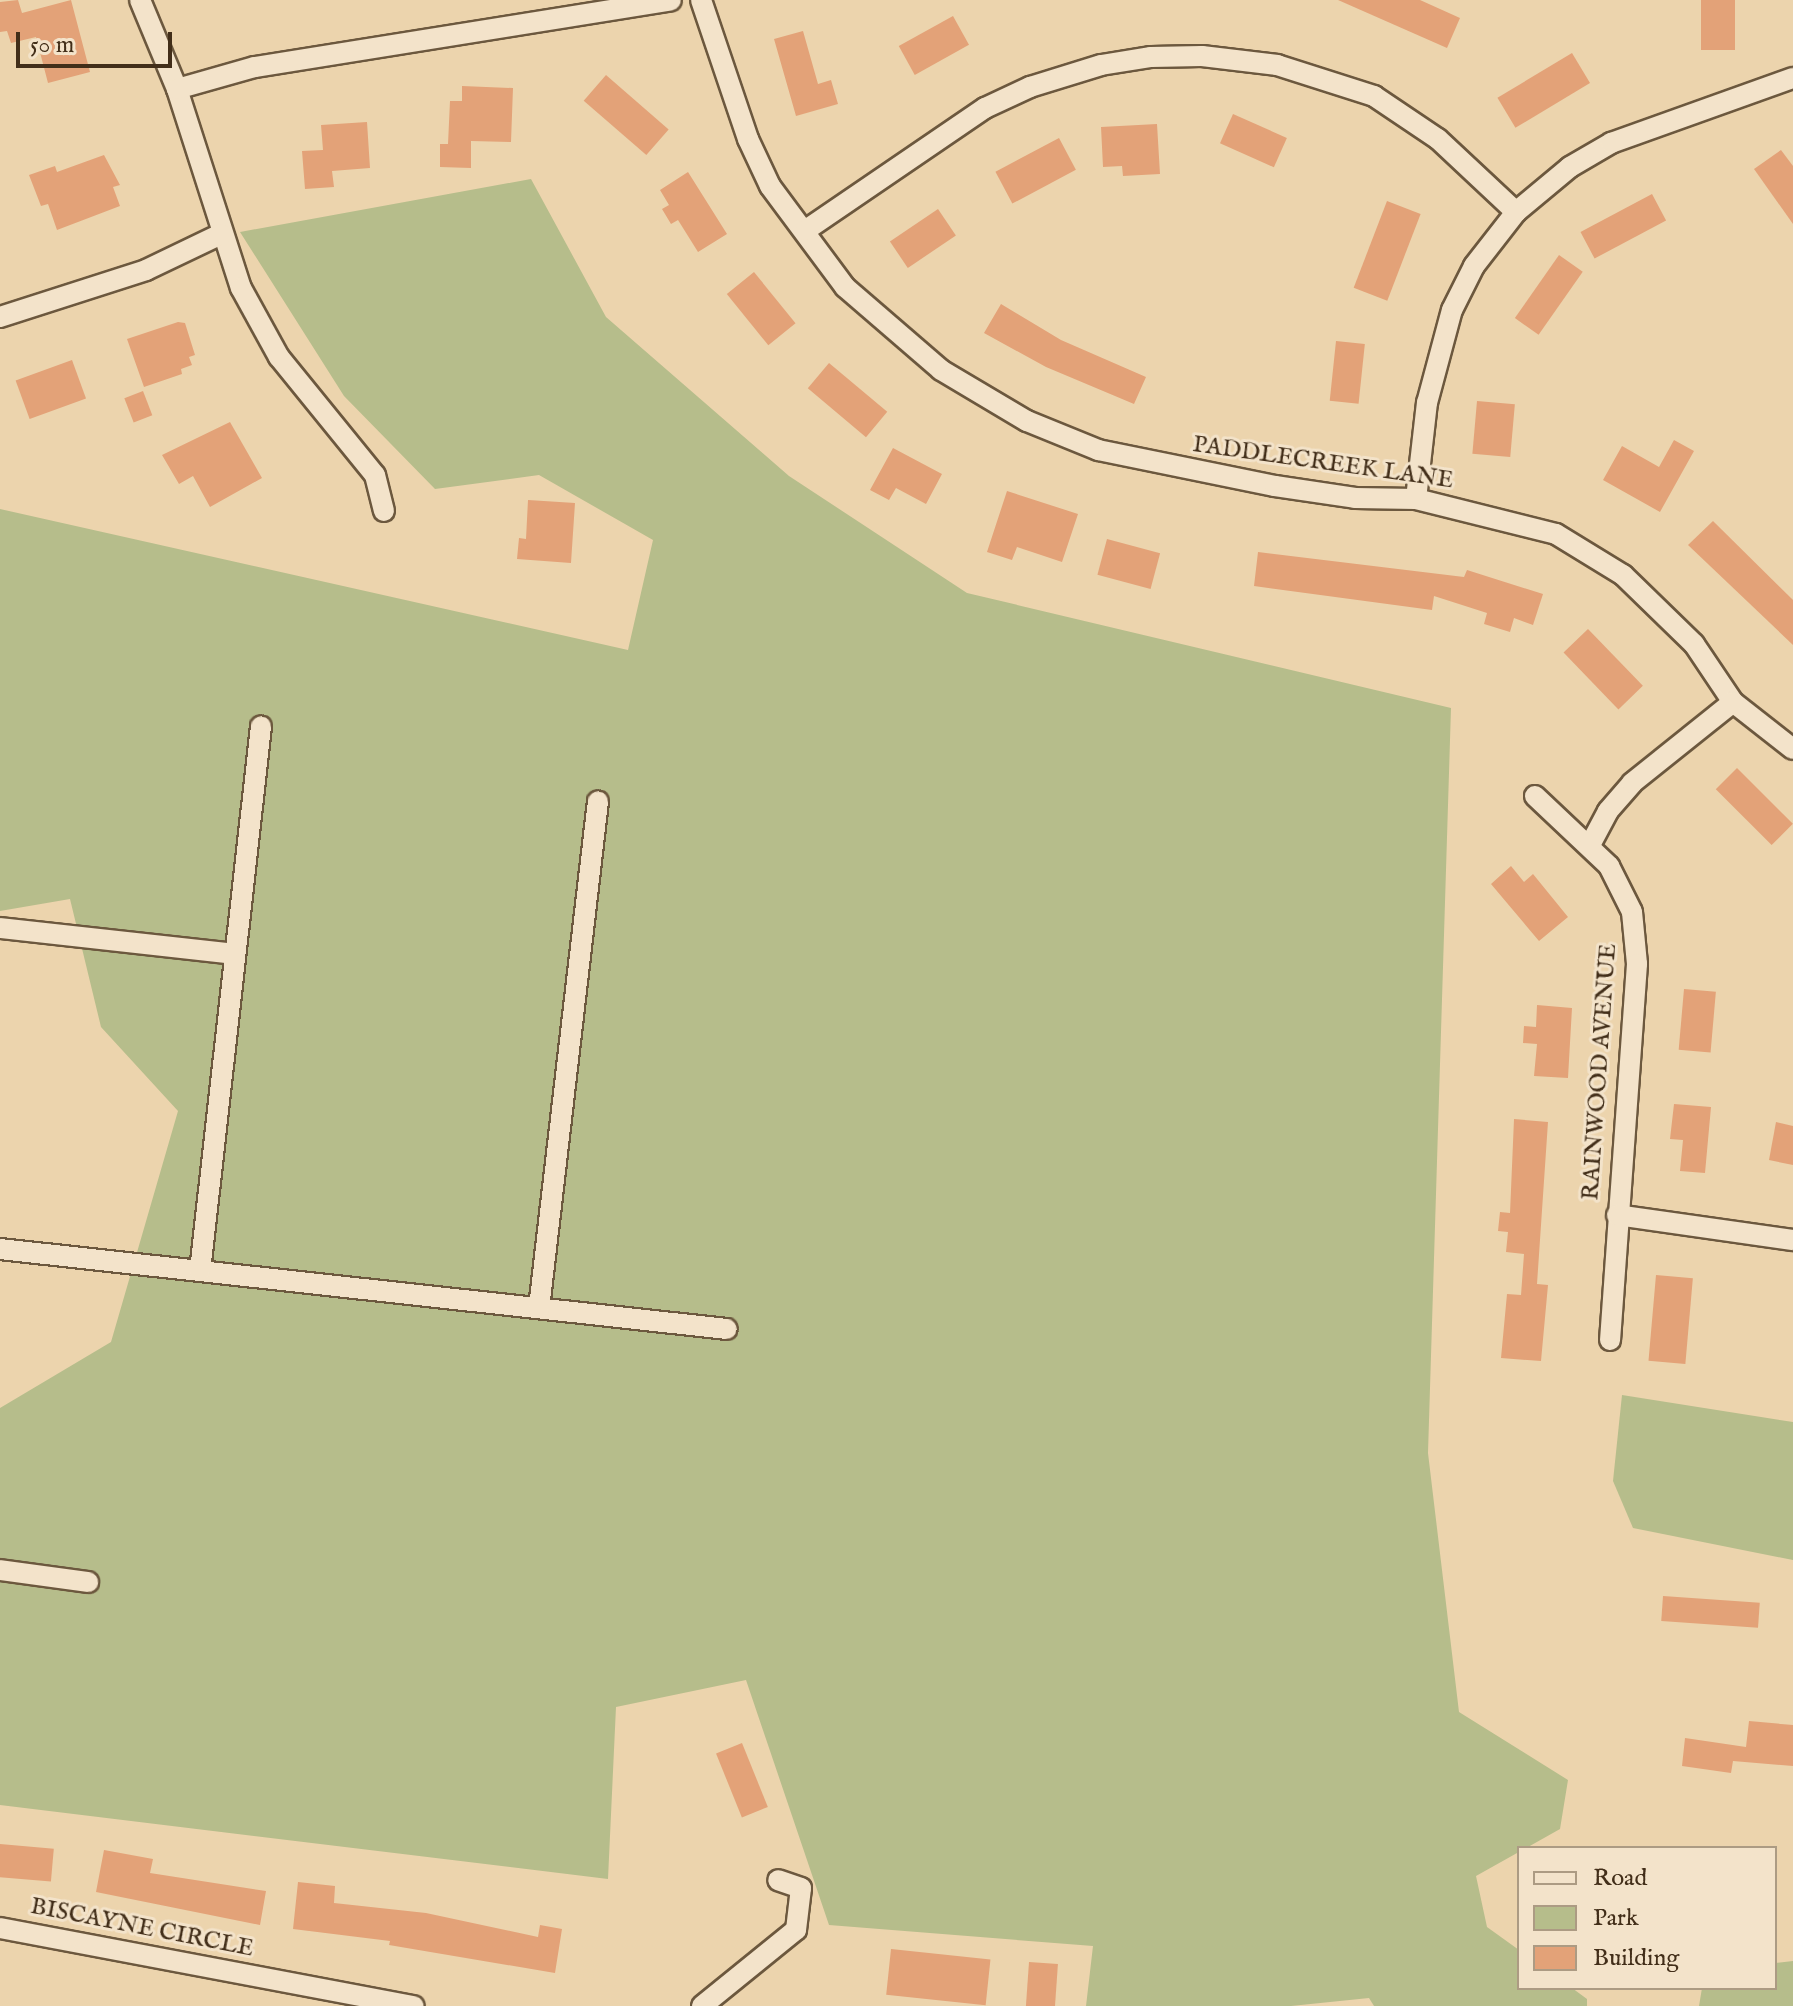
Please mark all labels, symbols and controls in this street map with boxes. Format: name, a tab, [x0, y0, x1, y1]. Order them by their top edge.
scale bar	[20, 16, 176, 66]
text: 50 m	[30, 30, 74, 61]
street label: PADDLECREEK LANE	[1191, 430, 1455, 496]
street label: RAINWOOD AVENUE	[1577, 943, 1623, 1201]
legend	[1517, 1846, 1777, 1990]
text: Road	[1593, 1863, 1647, 1894]
street label: BISCAYNE CIRCLE	[28, 1892, 256, 1964]
text: Park	[1593, 1903, 1639, 1934]
text: Building	[1593, 1943, 1679, 1974]

